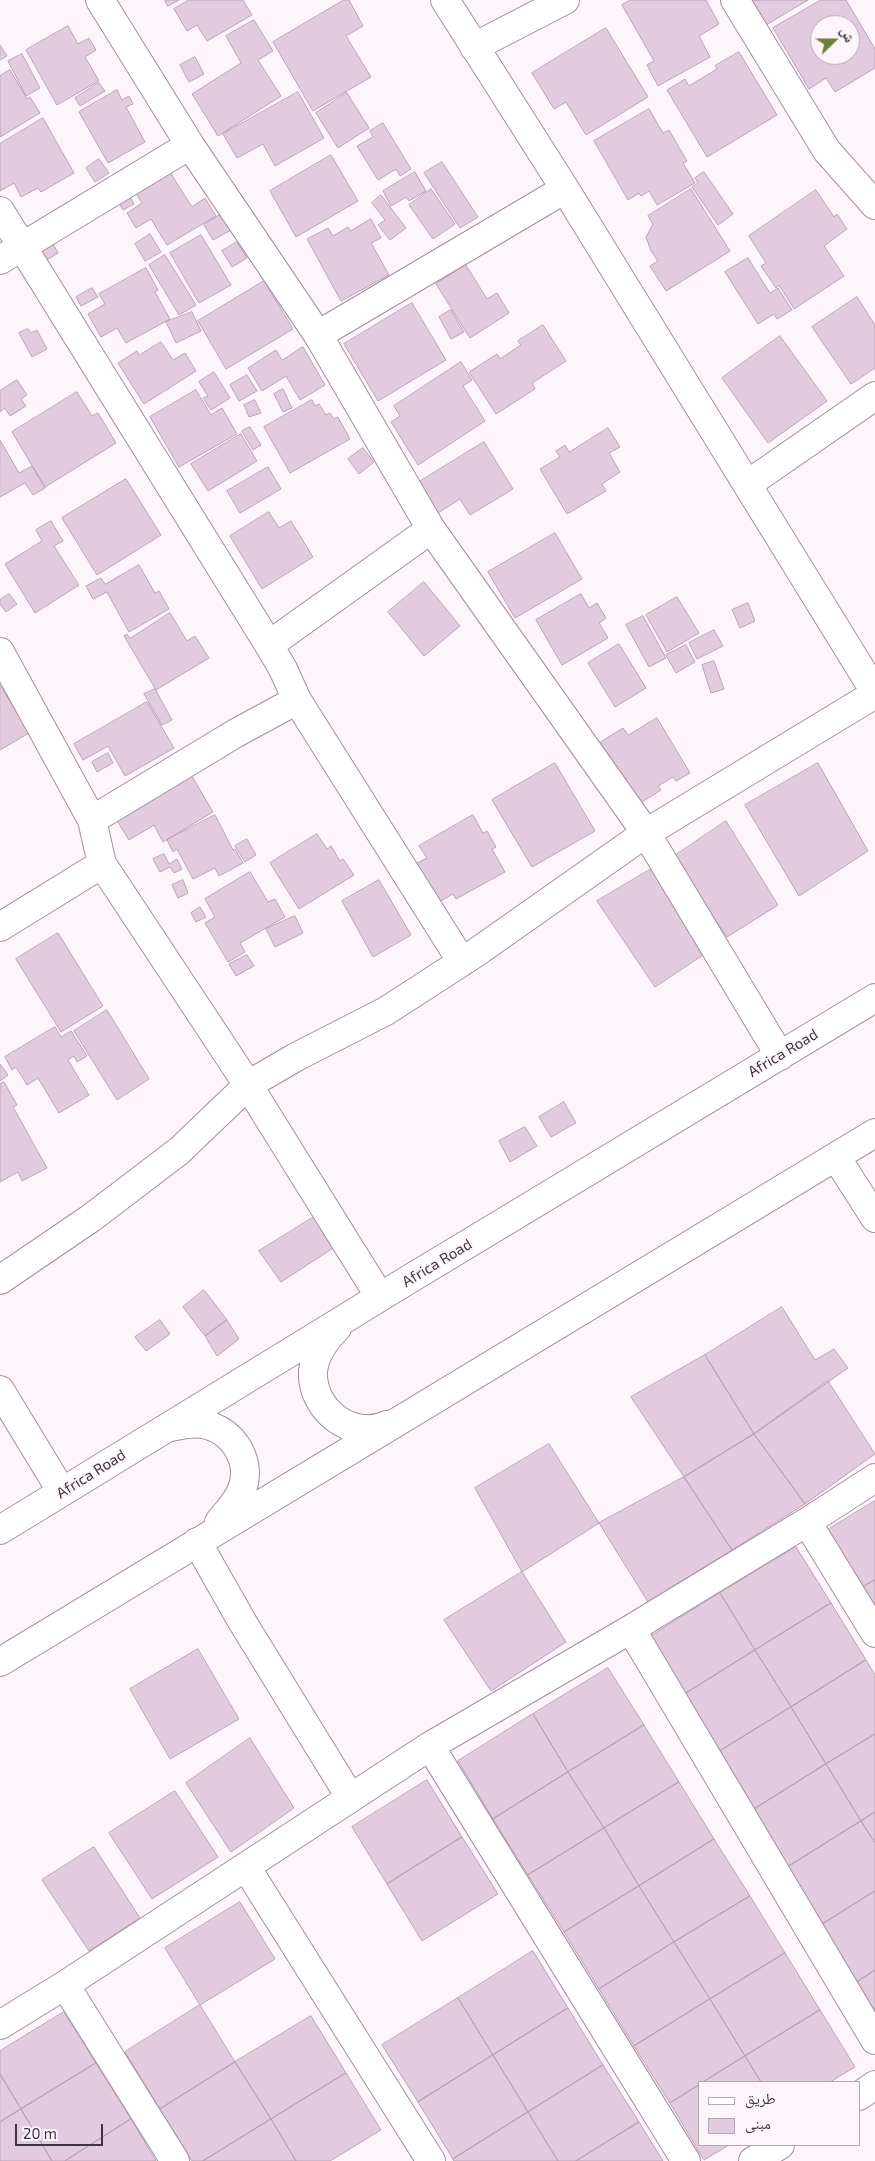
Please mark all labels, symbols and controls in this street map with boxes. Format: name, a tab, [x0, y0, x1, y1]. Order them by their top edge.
north arrow	[810, 15, 860, 65]
text: ش	[838, 24, 859, 45]
street label: Africa Road	[745, 1025, 821, 1081]
street label: Africa Road	[399, 1235, 475, 1291]
street label: Africa Road	[53, 1446, 129, 1502]
legend	[698, 2081, 860, 2146]
text: طريق	[745, 2089, 776, 2107]
scale bar	[18, 2114, 105, 2146]
text: مبنى	[745, 2114, 771, 2132]
text: 20 m	[23, 2124, 57, 2142]

